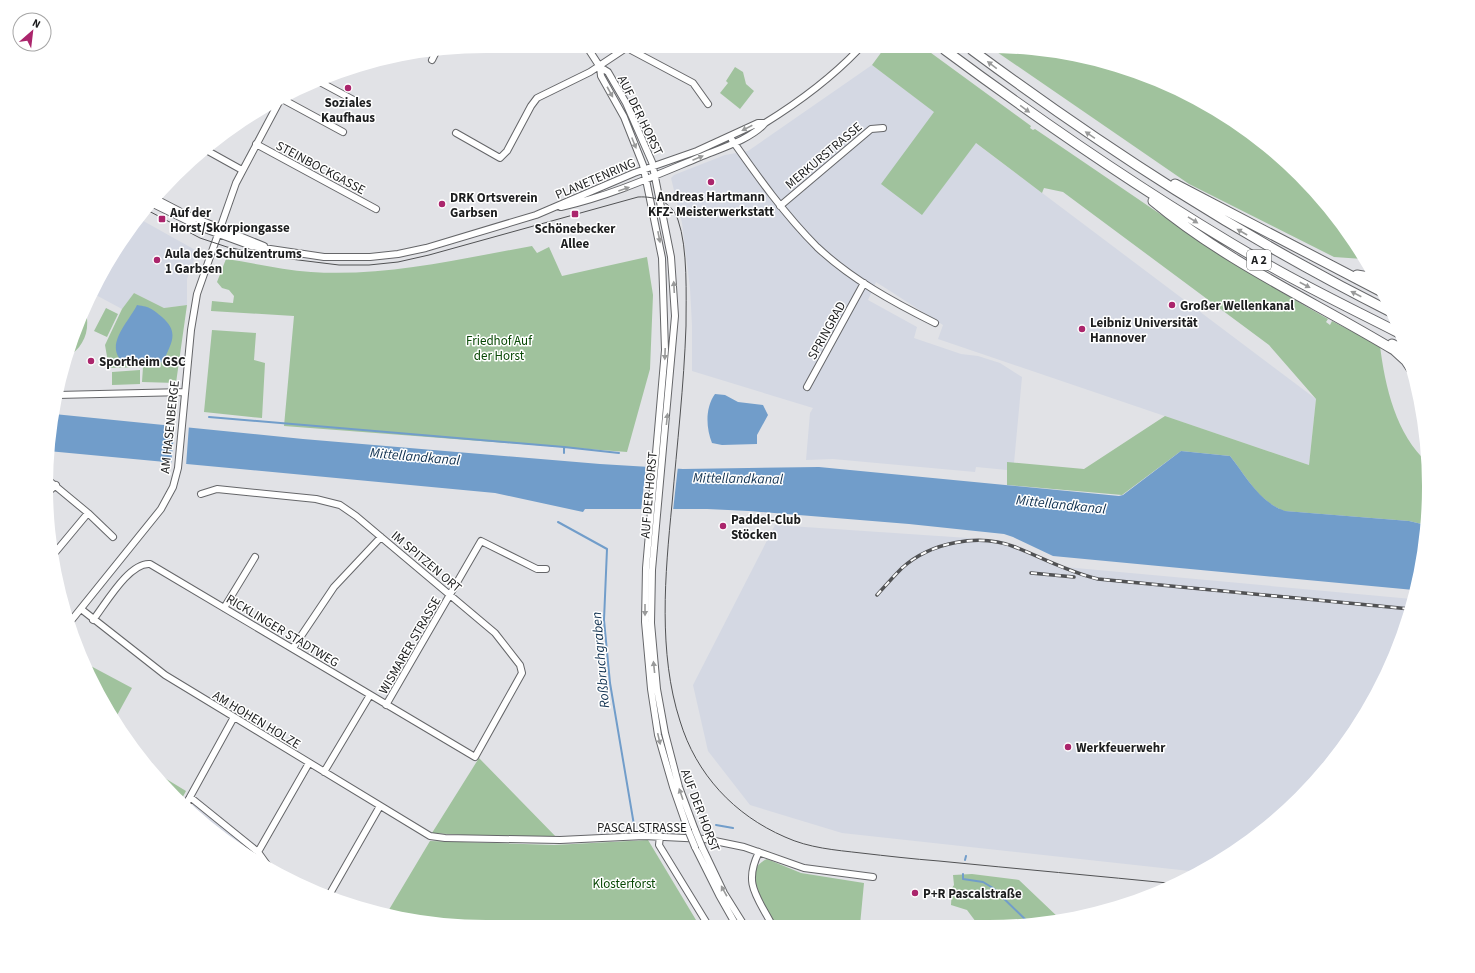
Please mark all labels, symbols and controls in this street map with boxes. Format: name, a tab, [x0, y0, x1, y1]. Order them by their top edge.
north arrow	[12, 12, 52, 52]
text: N	[30, 15, 43, 32]
one-way arrow	[987, 60, 998, 69]
street label: AUF DER HORST	[613, 72, 667, 159]
marker: Soziales Kaufhaus	[343, 83, 353, 93]
one-way arrow	[607, 87, 614, 98]
place label: Soziales Kaufhaus	[321, 94, 375, 127]
one-way arrow	[1020, 104, 1030, 112]
street label: MERKURSTRASSE	[781, 118, 866, 193]
one-way arrow	[741, 125, 752, 132]
one-way arrow	[1085, 131, 1095, 139]
street label: STEINBOCKGASSE	[273, 137, 369, 199]
one-way arrow	[632, 138, 638, 150]
street label: PLANETENRING	[553, 154, 638, 204]
one-way arrow	[693, 154, 705, 160]
marker: Andreas Hartmann KFZ- Meisterwerkstatt	[706, 177, 716, 187]
one-way arrow	[618, 185, 630, 191]
place label: Andreas Hartmann KFZ- Meisterwerkstatt	[648, 188, 774, 221]
place label: DRK Ortsverein Garbsen	[450, 189, 538, 222]
marker: DRK Ortsverein Garbsen	[437, 199, 447, 209]
place label: Auf der Horst/Skorpiongasse	[169, 204, 290, 237]
marker: Schönebecker Allee	[570, 209, 580, 219]
marker: Auf der Horst/Skorpiongasse	[157, 214, 167, 224]
one-way arrow	[1188, 216, 1198, 224]
place label: Schönebecker Allee	[534, 220, 616, 253]
one-way arrow	[1236, 228, 1248, 235]
one-way arrow	[656, 231, 662, 243]
place label: Aula des Schulzentrums 1 Garbsen	[164, 245, 302, 278]
road number: A 2	[1247, 250, 1271, 270]
marker: Aula des Schulzentrums 1 Garbsen	[152, 255, 162, 265]
one-way arrow	[670, 281, 677, 293]
one-way arrow	[1299, 282, 1311, 288]
one-way arrow	[1350, 291, 1362, 297]
place label: Großer Wellenkanal	[1180, 297, 1294, 315]
street label: SPRINGRAD	[804, 298, 850, 363]
marker: Großer Wellenkanal	[1167, 300, 1177, 310]
place label: Leibniz Universität Hannover	[1090, 314, 1198, 347]
marker: Leibniz Universität Hannover	[1077, 324, 1087, 334]
park label: Friedhof Auf der Horst	[466, 332, 533, 365]
one-way arrow	[662, 348, 668, 361]
place label: Sportheim GSC	[99, 353, 186, 371]
marker: Sportheim GSC	[86, 356, 96, 366]
street label: AM HASENBERGE	[156, 379, 184, 475]
one-way arrow	[663, 413, 670, 425]
water label: Mittellandkanal	[369, 443, 461, 471]
street label: AUF DER HORST	[636, 451, 662, 539]
water label: Mittellandkanal	[693, 468, 784, 490]
water label: Mittellandkanal	[1015, 490, 1107, 520]
place label: Paddel-Club Stöcken	[731, 511, 801, 544]
marker: Paddel-Club Stöcken	[718, 521, 728, 531]
street label: IM SPITZEN ORT	[387, 527, 466, 597]
street label: RICKLINGER STADTWEG	[223, 590, 342, 672]
street label: WISMARER STRASSE	[375, 593, 445, 698]
one-way arrow	[642, 604, 648, 617]
water label: Roßbruchgraben	[587, 611, 615, 709]
one-way arrow	[651, 661, 658, 673]
street label: AM HOHEN HOLZE	[209, 686, 304, 753]
one-way arrow	[657, 732, 663, 745]
place label: Werkfeuerwehr	[1076, 739, 1166, 757]
marker: Werkfeuerwehr	[1063, 742, 1073, 752]
street label: AUF DER HORST	[676, 766, 724, 854]
one-way arrow	[678, 788, 684, 800]
street label: PASCALSTRASSE	[597, 819, 687, 837]
park label: Klosterforst	[593, 875, 656, 893]
one-way arrow	[721, 885, 727, 897]
place label: P+R Pascalstraße	[923, 885, 1022, 903]
marker: P+R Pascalstraße	[910, 888, 920, 898]

